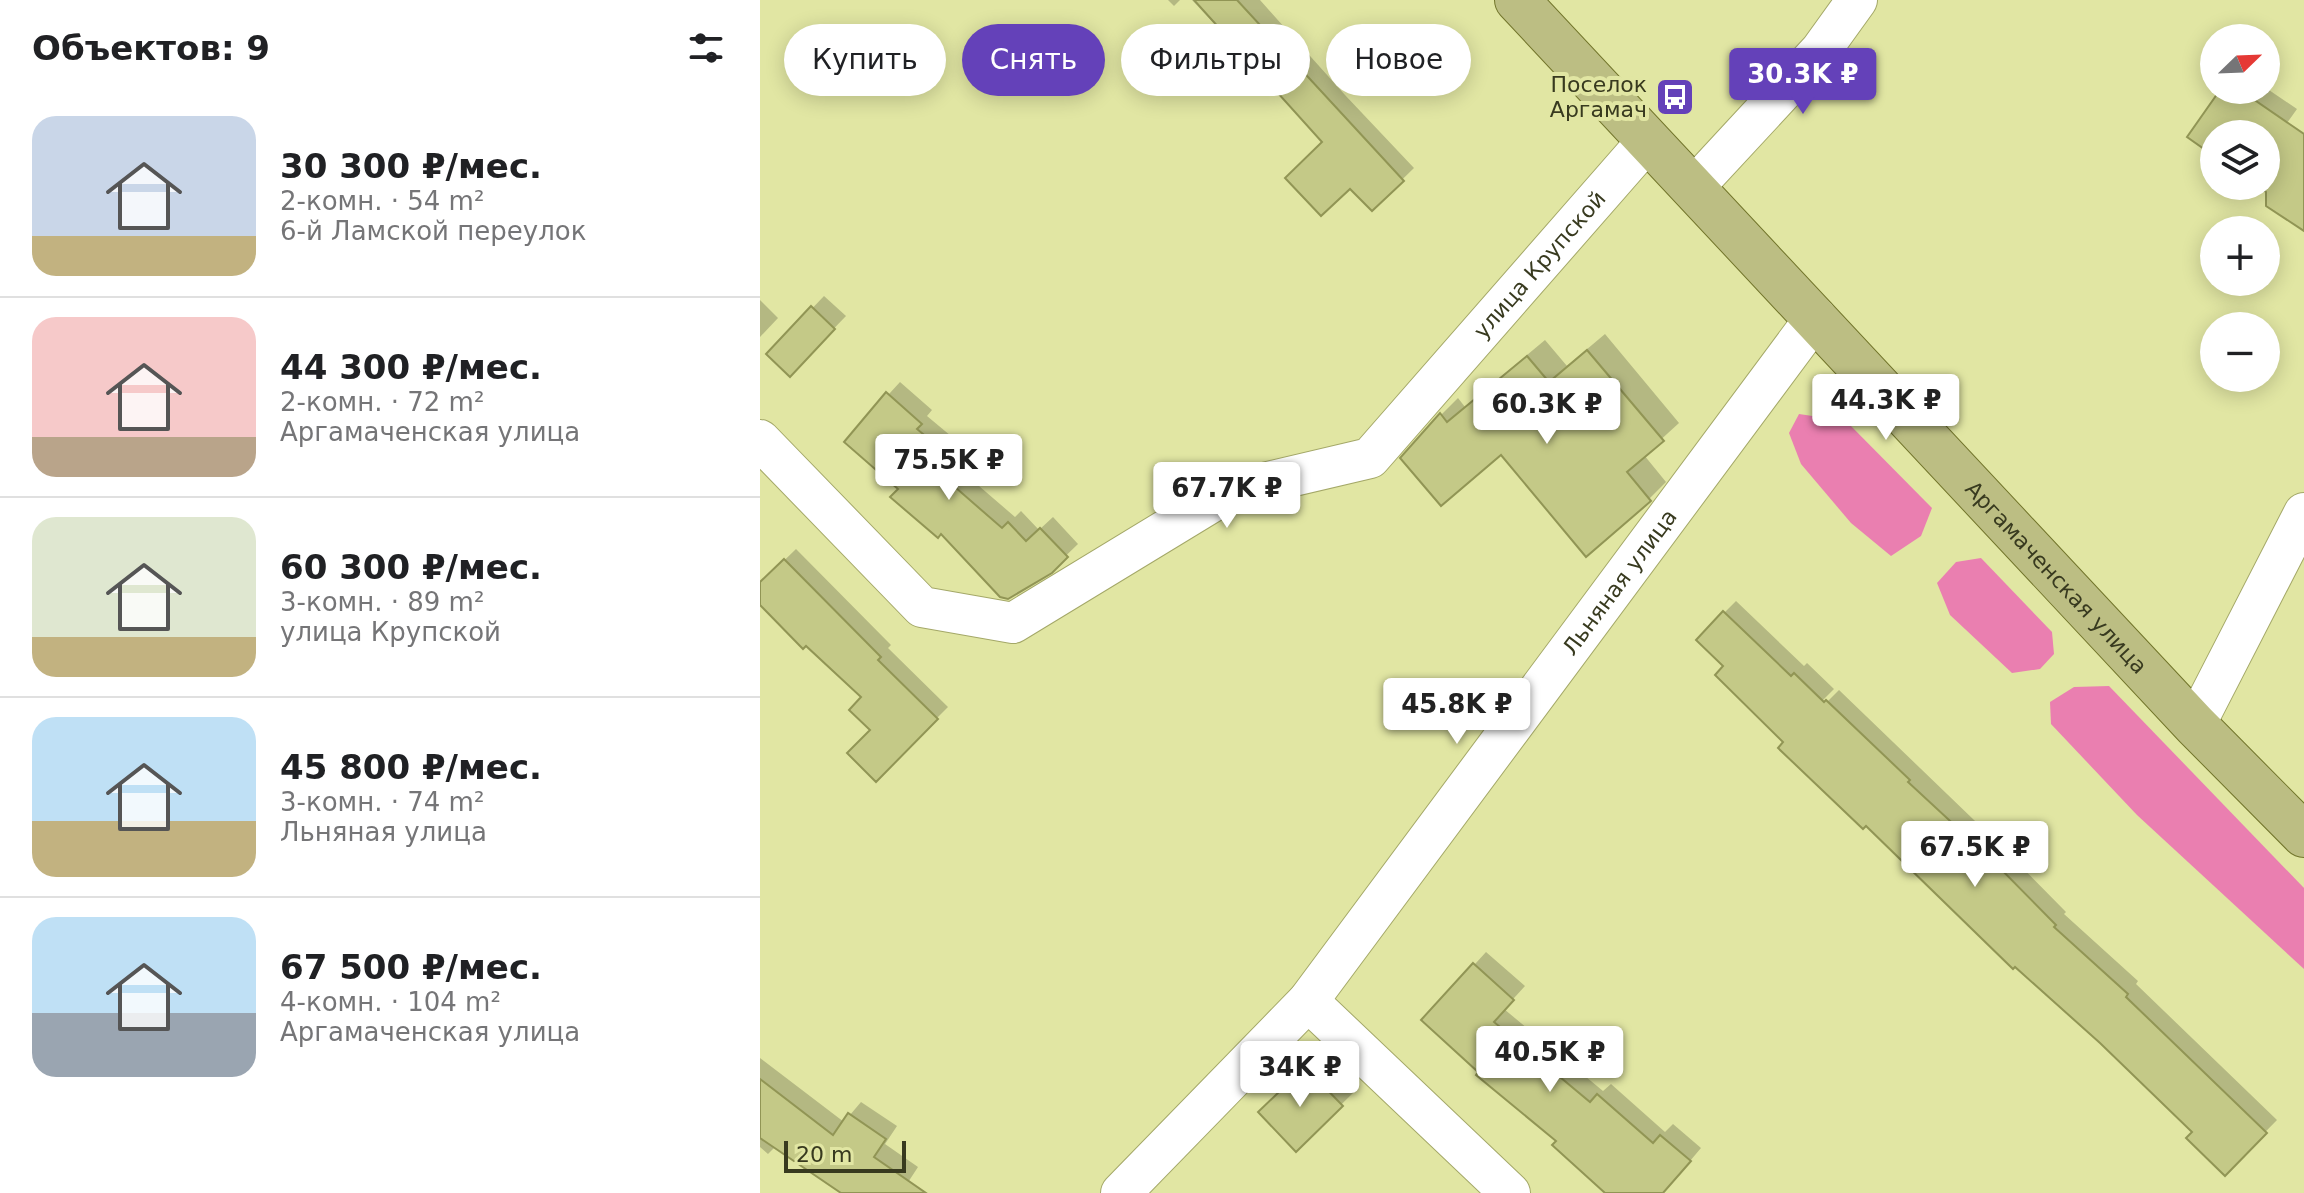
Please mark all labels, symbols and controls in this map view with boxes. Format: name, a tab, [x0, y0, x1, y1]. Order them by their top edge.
chip: Купить	[784, 24, 946, 96]
chip: Снять	[962, 24, 1105, 96]
chip: Фильтры	[1121, 24, 1310, 96]
chip: Новое	[1326, 24, 1471, 96]
north arrow	[2200, 24, 2280, 104]
map controls	[2200, 24, 2280, 392]
icon: filters	[684, 26, 728, 70]
text: Объектов: 9	[32, 28, 270, 68]
pin: 30.3K ₽	[1729, 48, 1877, 116]
text: 30.3K ₽	[1747, 59, 1859, 89]
place label: Поселок Аргамач	[1550, 72, 1647, 122]
bus stop icon: Поселок Аргамач	[1654, 76, 1696, 118]
button: layers	[2200, 120, 2280, 200]
text: 30 300 ₽/мес.	[280, 146, 542, 186]
icon: home	[96, 148, 192, 244]
text: 2-комн. · 54 m²	[280, 186, 484, 216]
street label: улица Крупской	[1469, 186, 1611, 343]
text: 6-й Ламской переулок	[280, 216, 586, 246]
button: +	[2200, 216, 2280, 296]
button: −	[2200, 312, 2280, 392]
text: 44 300 ₽/мес.	[280, 347, 542, 387]
icon: home	[96, 349, 192, 445]
pin: 44.3K ₽	[1812, 374, 1960, 442]
pin: 60.3K ₽	[1473, 378, 1621, 446]
text: 44.3K ₽	[1830, 385, 1942, 415]
text: 2-комн. · 72 m²	[280, 387, 484, 417]
text: 60.3K ₽	[1491, 389, 1603, 419]
text: Аргамаченская улица	[280, 417, 580, 447]
pin: 75.5K ₽	[875, 434, 1023, 502]
text: 75.5K ₽	[893, 445, 1005, 475]
pin: 67.7K ₽	[1153, 462, 1301, 530]
text: 67.7K ₽	[1171, 473, 1283, 503]
street label: Аргамаченская улица	[1960, 476, 2152, 679]
street label: Льняная улица	[1557, 504, 1682, 660]
text: 60 300 ₽/мес.	[280, 547, 542, 587]
icon: home	[96, 549, 192, 645]
text: 3-комн. · 89 m²	[280, 587, 484, 617]
text: улица Крупской	[280, 617, 501, 647]
pin: 45.8K ₽	[1383, 678, 1531, 746]
text: 45.8K ₽	[1401, 689, 1513, 719]
text: 45 800 ₽/мес.	[280, 747, 542, 787]
icon: home	[96, 749, 192, 845]
text: 3-комн. · 74 m²	[280, 787, 484, 817]
text: Льняная улица	[280, 817, 487, 847]
pin: 67.5K ₽	[1901, 821, 2049, 889]
text: 67.5K ₽	[1919, 832, 2031, 862]
text: 67 500 ₽/мес.	[280, 947, 542, 987]
icon: home	[96, 949, 192, 1045]
text: 4-комн. · 104 m²	[280, 987, 501, 1017]
text: Аргамаченская улица	[280, 1017, 580, 1047]
pin: 40.5K ₽	[1476, 1026, 1624, 1094]
text: 40.5K ₽	[1494, 1037, 1606, 1067]
pin: 34K ₽	[1244, 1041, 1356, 1109]
text: 34K ₽	[1258, 1052, 1342, 1082]
scale bar	[784, 1137, 906, 1173]
text: 20 m	[796, 1142, 852, 1167]

